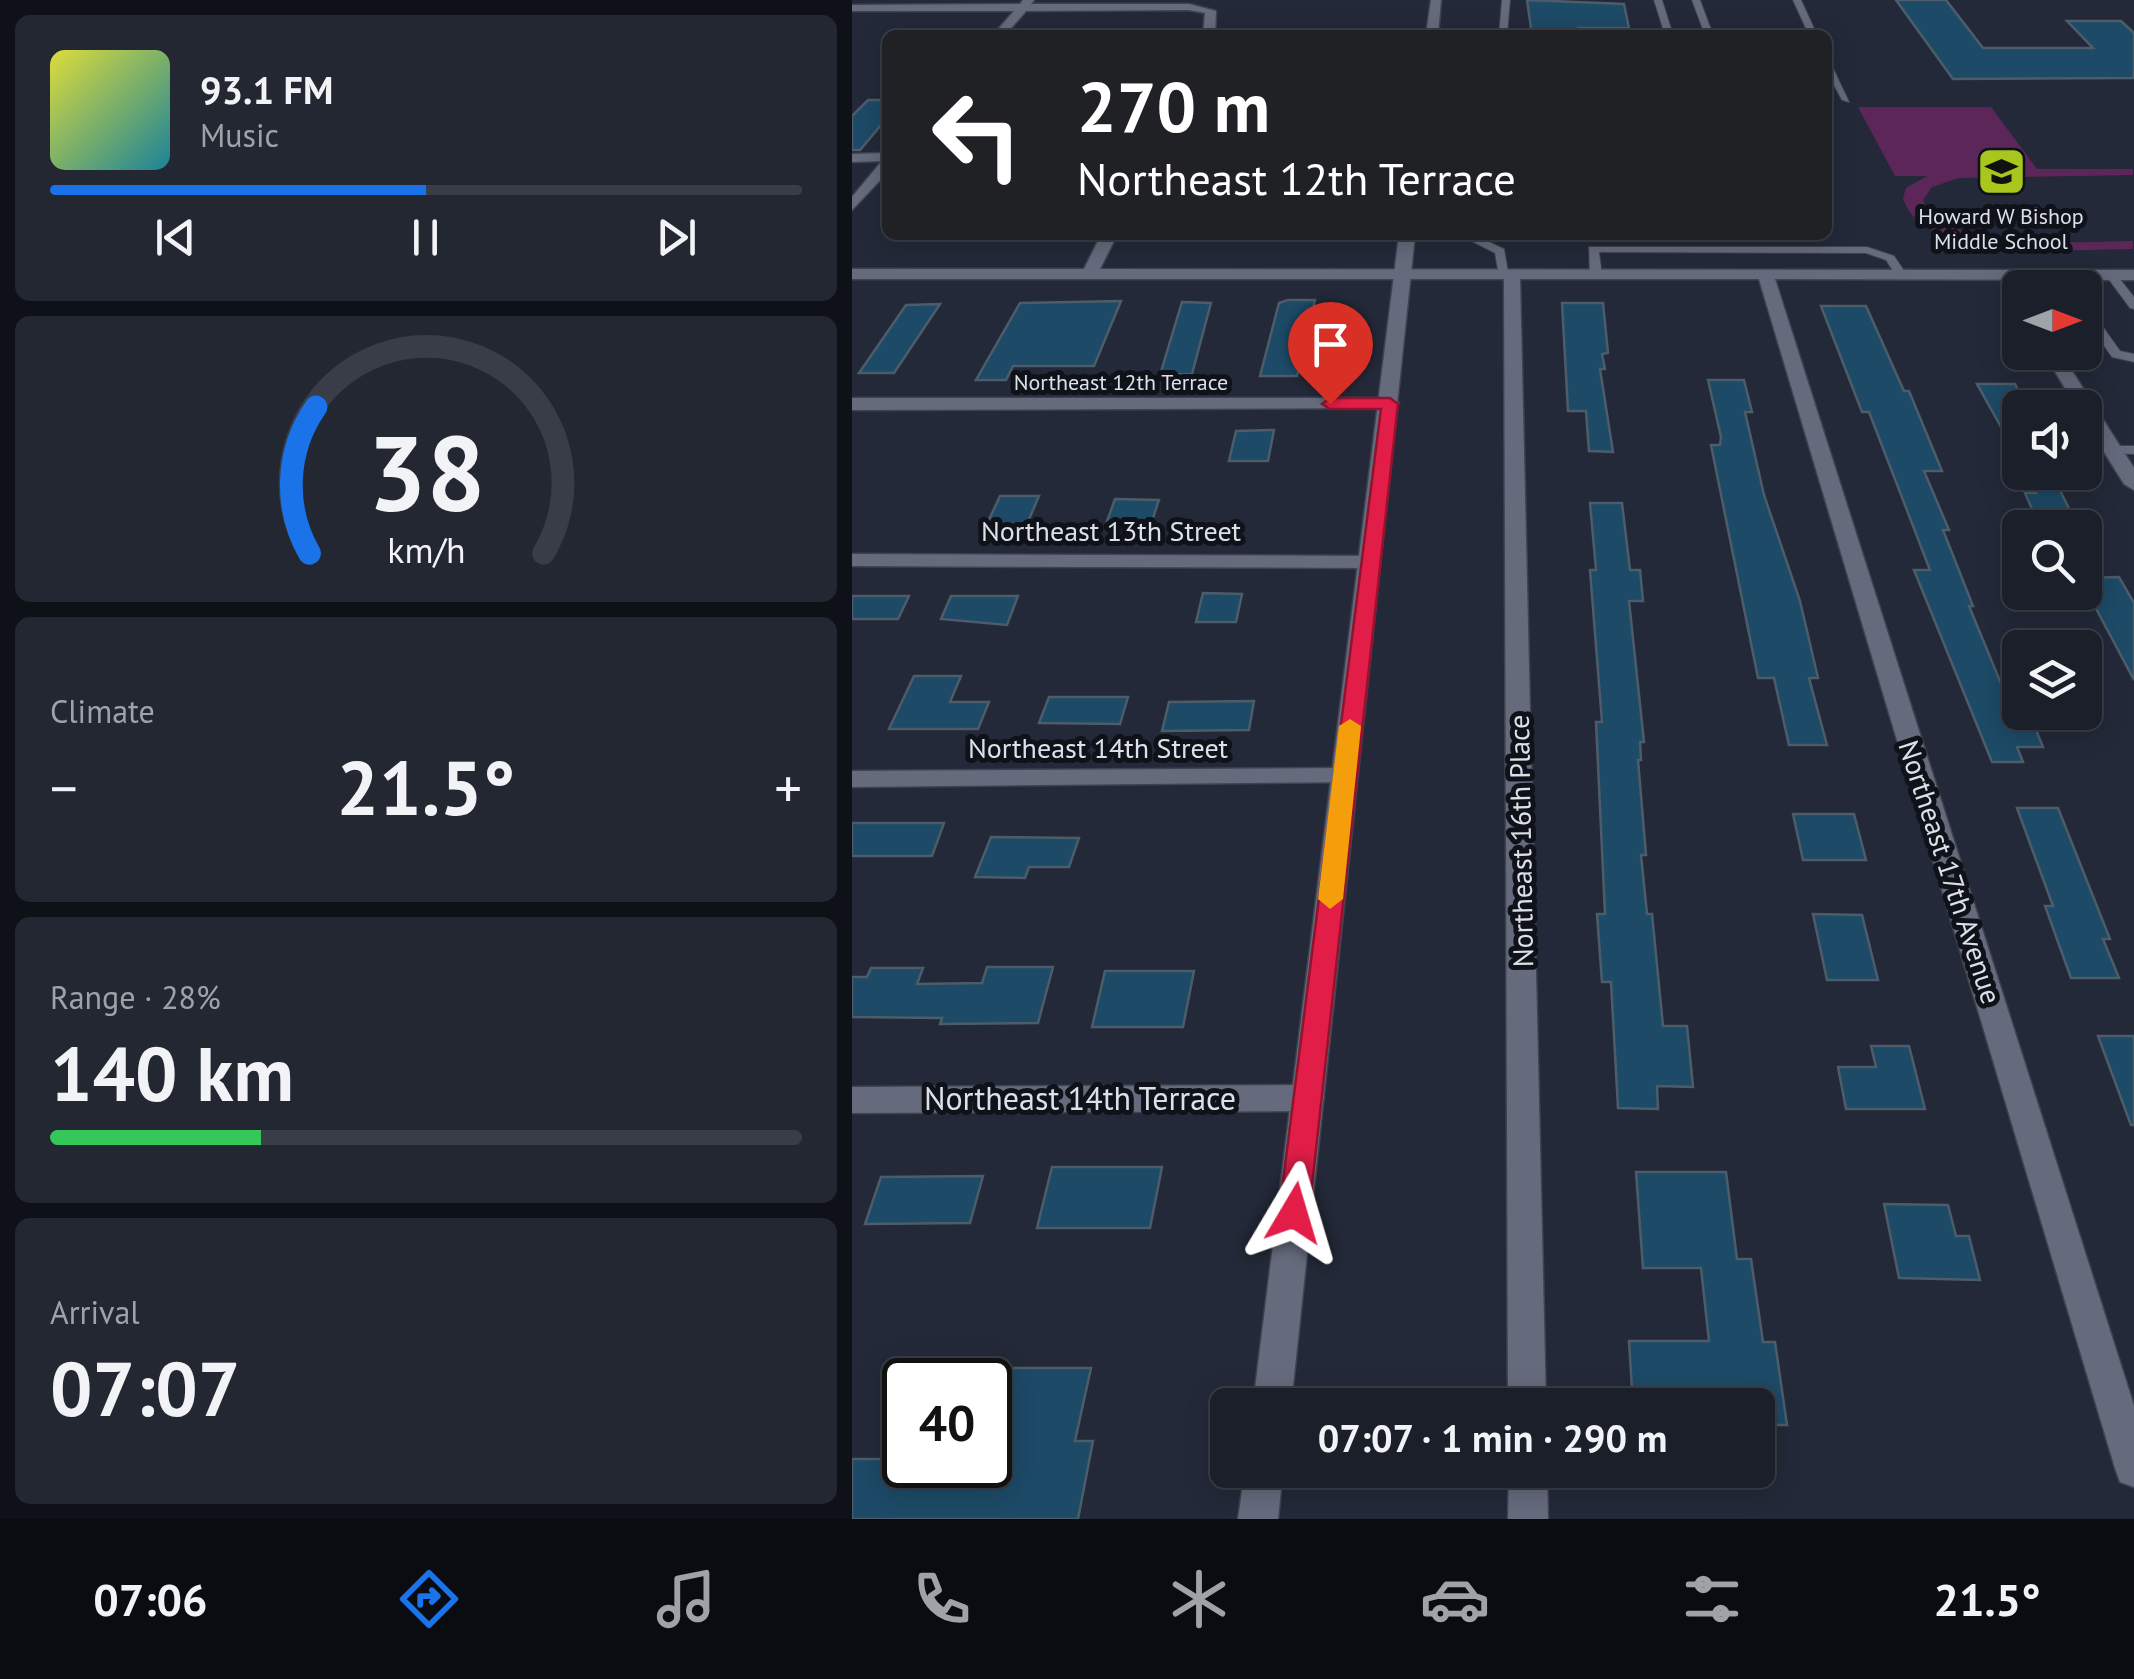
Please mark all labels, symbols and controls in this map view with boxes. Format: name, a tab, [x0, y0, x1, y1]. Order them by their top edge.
text: 270 m	[1077, 61, 1270, 151]
text: 93.1 FM	[200, 65, 333, 114]
icon: left	[912, 70, 1042, 200]
text: Music	[200, 114, 279, 156]
school or university icon: Howard W Bishop Middle School	[1975, 146, 2027, 198]
text: Northeast 12th Terrace	[1077, 149, 1516, 207]
place label: Howard W Bishop Middle School	[1918, 202, 2084, 255]
icon: previous	[148, 210, 203, 265]
icon: pause	[398, 210, 453, 265]
icon: next	[649, 210, 704, 265]
north arrow	[2002, 270, 2102, 370]
map controls	[2002, 270, 2102, 730]
pin	[1288, 302, 1373, 405]
icon: arrive	[1303, 317, 1358, 372]
street label: Northeast 12th Terrace	[1014, 368, 1228, 396]
button: sound	[2002, 390, 2102, 490]
text: 38	[367, 405, 485, 540]
button: search	[2002, 510, 2102, 610]
street label: Northeast 13th Street	[981, 512, 1242, 549]
text: km/h	[387, 527, 465, 573]
button: layers	[2002, 630, 2102, 730]
text: Climate	[50, 690, 155, 732]
street label: Northeast 16th Place	[1500, 714, 1541, 968]
street label: Northeast 14th Street	[968, 729, 1229, 766]
street label: Northeast 17th Avenue	[1890, 736, 2010, 1008]
text: 21.5°	[337, 739, 515, 836]
text: −	[50, 752, 78, 823]
text: +	[774, 752, 802, 823]
text: Range · 28%	[50, 976, 221, 1018]
text: 140 km	[50, 1025, 294, 1122]
street label: Northeast 14th Terrace	[924, 1077, 1236, 1119]
position arrow	[1242, 1161, 1346, 1265]
text: Arrival	[50, 1291, 140, 1333]
text: 07:07	[50, 1340, 240, 1437]
speed limit sign: 40	[882, 1358, 1012, 1488]
text: 07:07 · 1 min · 290 m	[1318, 1413, 1667, 1462]
icon: directions	[394, 1564, 464, 1634]
icon: music	[651, 1564, 721, 1634]
icon: phone	[907, 1564, 977, 1634]
icon: climate	[1164, 1564, 1234, 1634]
icon: car	[1420, 1564, 1490, 1634]
icon: filters	[1677, 1564, 1747, 1634]
text: 07:06	[93, 1570, 207, 1628]
text: 21.5°	[1933, 1570, 2041, 1628]

